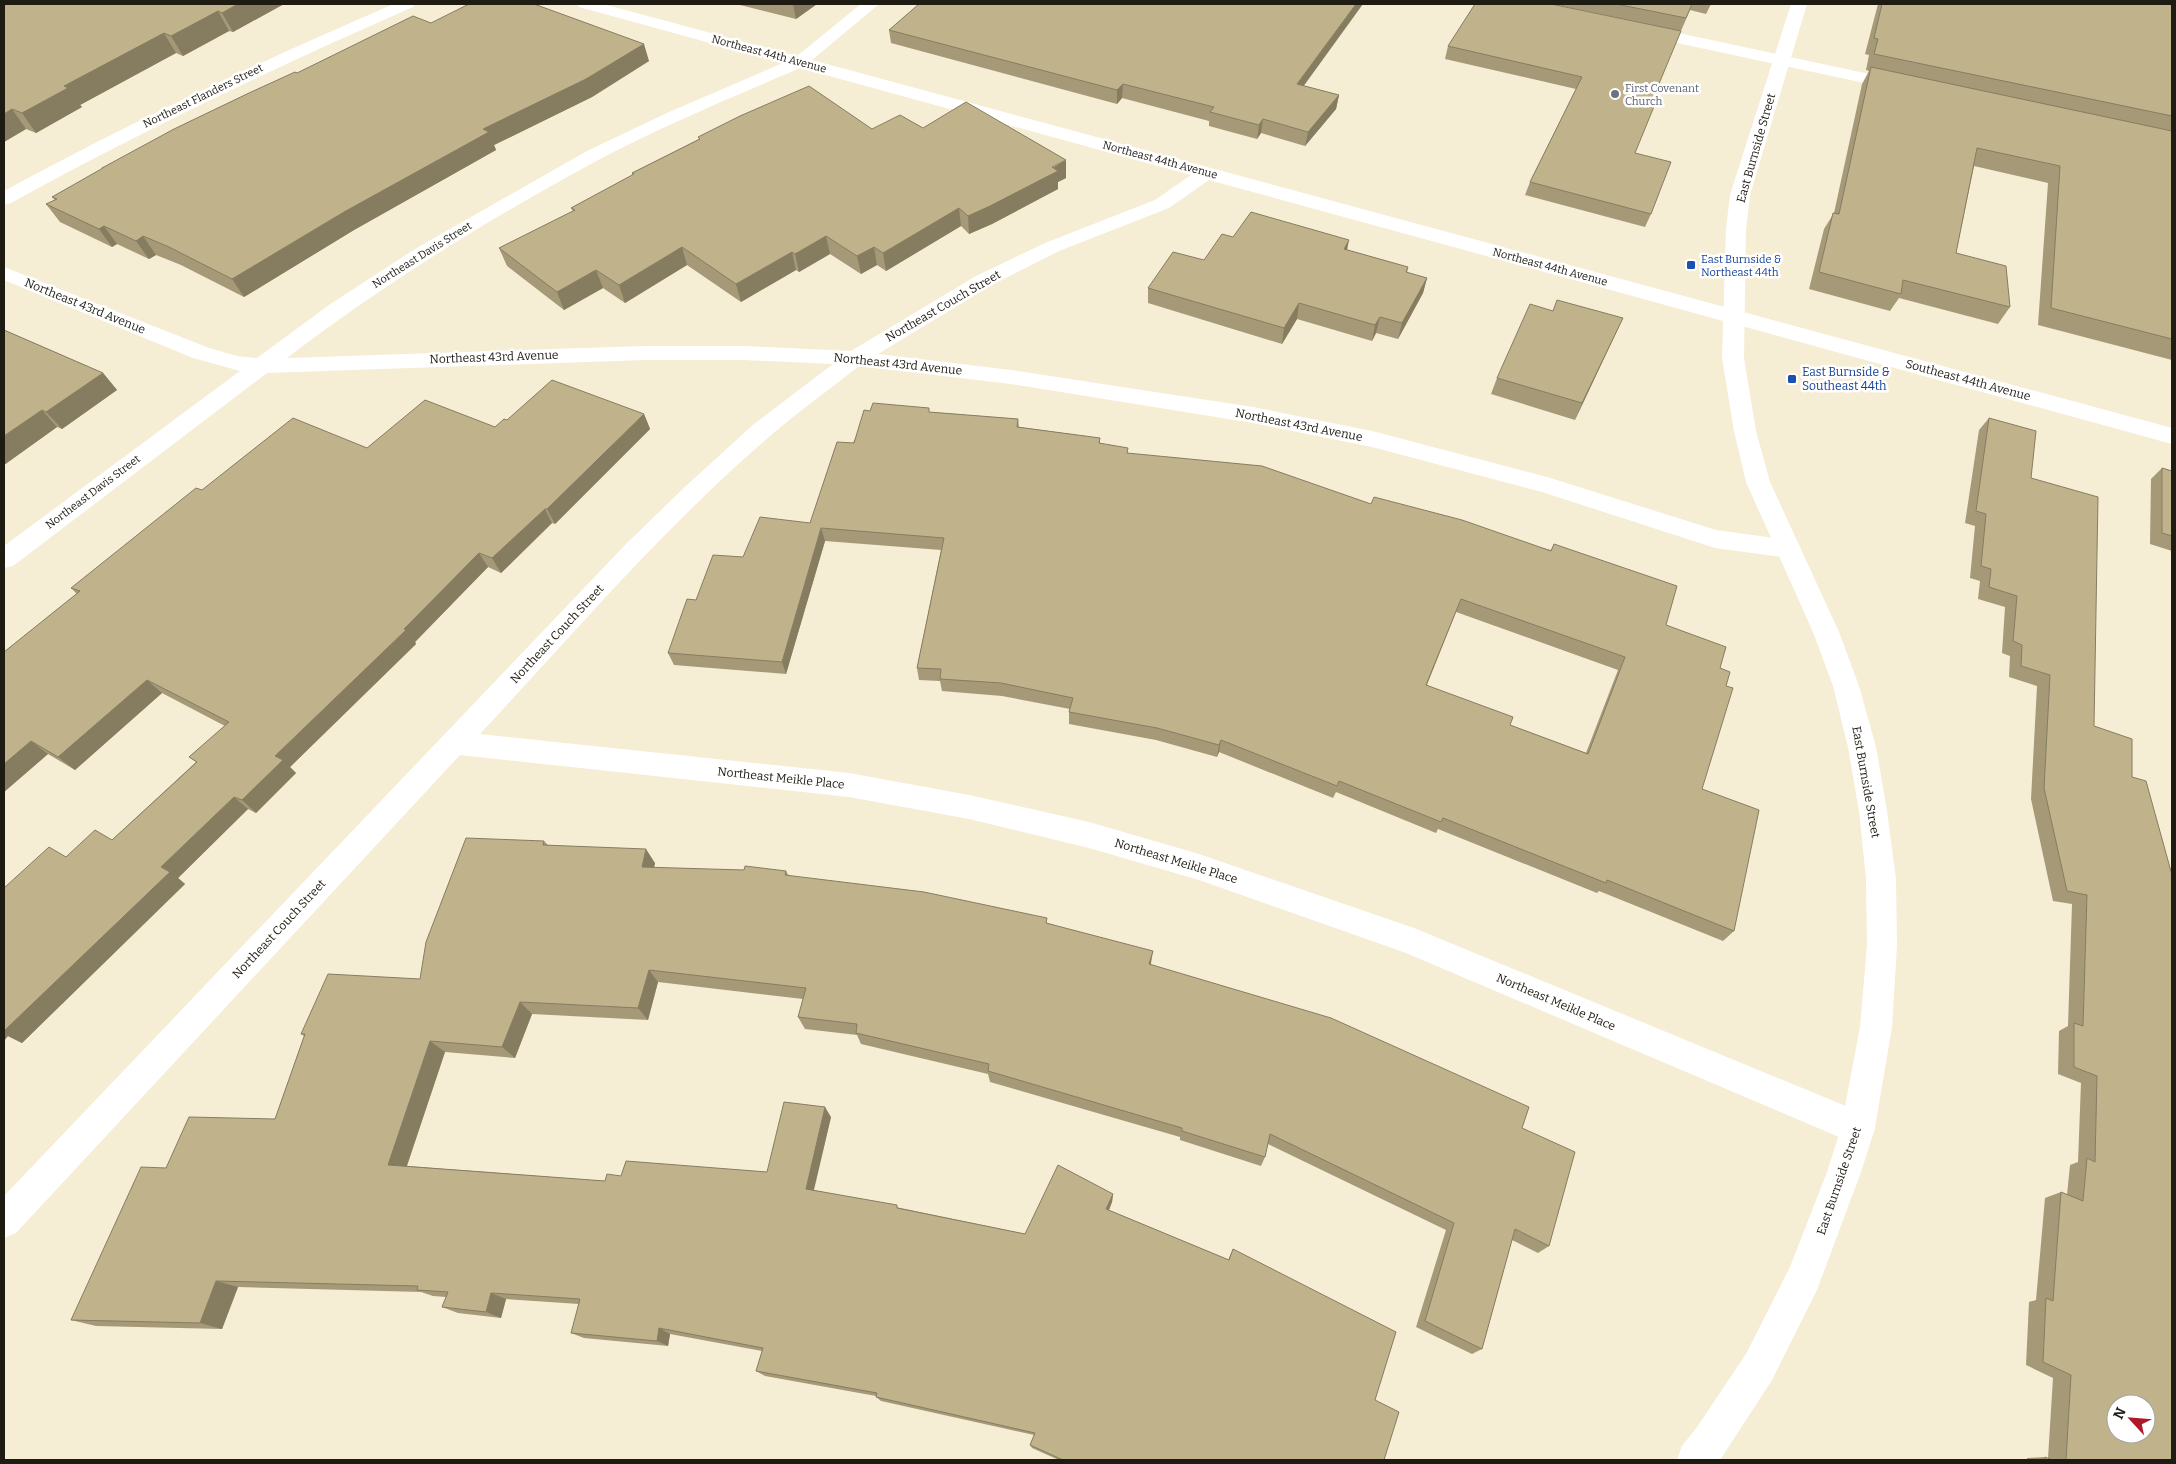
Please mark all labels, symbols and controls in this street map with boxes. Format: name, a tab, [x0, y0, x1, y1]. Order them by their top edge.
street label: Northeast 44th Avenue	[710, 32, 828, 76]
street label: Northeast Flanders Street	[141, 61, 265, 131]
place label: First Covenant Church	[1625, 82, 1699, 108]
marker: First Covenant Church	[1609, 88, 1621, 100]
street label: East Burnside Street	[1734, 91, 1779, 204]
street label: Northeast 44th Avenue	[1101, 138, 1219, 182]
street label: Northeast Davis Street	[370, 219, 474, 291]
street label: Northeast 44th Avenue	[1491, 245, 1609, 289]
place label: East Burnside & Northeast 44th	[1701, 253, 1782, 279]
marker: East Burnside & Northeast 44th	[1685, 259, 1697, 271]
street label: Northeast Couch Street	[883, 267, 1003, 345]
street label: Northeast 43rd Avenue	[23, 275, 147, 337]
street label: Northeast 43rd Avenue	[429, 348, 559, 366]
street label: Northeast 43rd Avenue	[833, 350, 963, 378]
street label: Southeast 44th Avenue	[1904, 357, 2032, 403]
place label: East Burnside & Southeast 44th	[1802, 365, 1890, 393]
marker: East Burnside & Southeast 44th	[1786, 373, 1798, 385]
street label: Northeast 43rd Avenue	[1234, 406, 1364, 444]
street label: Northeast Davis Street	[43, 452, 143, 532]
street label: Northeast Couch Street	[507, 581, 607, 686]
street label: East Burnside Street	[1849, 725, 1883, 840]
street label: Northeast Meikle Place	[717, 764, 845, 792]
street label: Northeast Meikle Place	[1113, 836, 1239, 886]
street label: Northeast Couch Street	[229, 876, 329, 981]
street label: Northeast Meikle Place	[1494, 971, 1618, 1033]
street label: East Burnside Street	[1814, 1125, 1864, 1237]
north arrow	[2106, 1394, 2156, 1444]
text: N	[2110, 1405, 2130, 1422]

